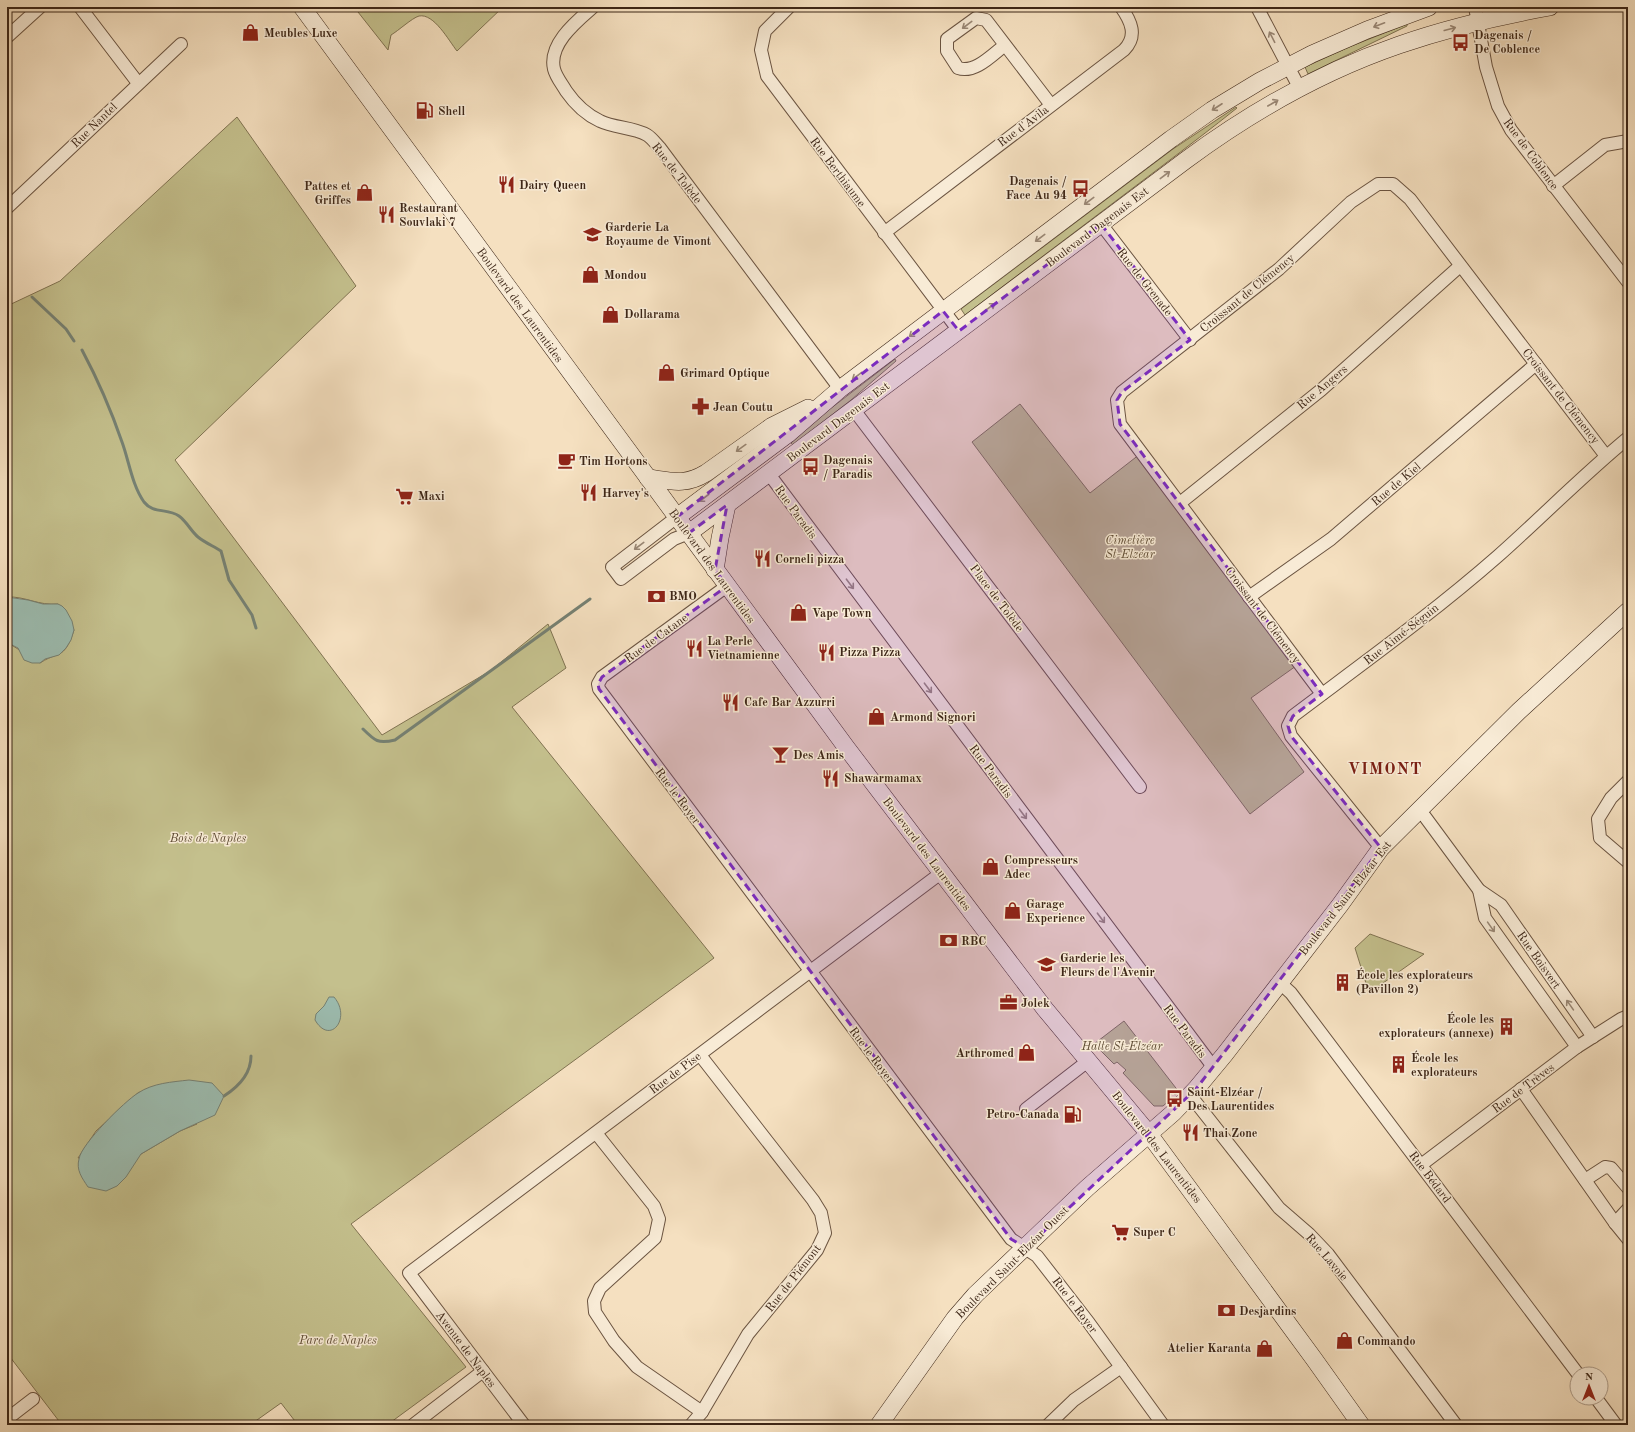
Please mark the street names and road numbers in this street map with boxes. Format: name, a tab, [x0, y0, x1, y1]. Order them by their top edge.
street label: Rue Nantel	[69, 101, 120, 150]
street label: Rue d'Avila	[996, 104, 1051, 150]
street label: Rue de Coblence	[1500, 117, 1560, 193]
street label: Rue Berthiaume	[807, 135, 868, 210]
street label: Rue de Tolède	[649, 141, 704, 207]
street label: Boulevard Dagenais Est	[1044, 185, 1151, 270]
street label: Boulevard des Laurentides	[474, 246, 565, 365]
street label: Rue de Grenade	[1114, 246, 1175, 319]
street label: Croissant de Clémency	[1198, 252, 1298, 335]
street label: Croissant de Clémency	[1519, 347, 1602, 447]
street label: Rue Angers	[1295, 363, 1350, 412]
street label: Boulevard Dagenais Est	[785, 380, 892, 465]
street label: Rue de Kiel	[1370, 461, 1424, 509]
street label: Rue Paradis	[772, 484, 819, 542]
street label: Boulevard des Laurentides	[666, 507, 757, 626]
street label: Place de Tolède	[967, 563, 1026, 635]
street label: Croissant de Clémency	[1222, 565, 1303, 667]
street label: Rue Aimé-Séguin	[1362, 602, 1442, 668]
street label: Rue de Catane	[623, 612, 691, 666]
street label: Rue Paradis	[966, 743, 1014, 800]
street label: Rue le Royer	[652, 766, 702, 827]
street label: Boulevard des Laurentides	[880, 796, 972, 913]
street label: Boulevard Saint-Elzéar Est	[1297, 839, 1394, 958]
street label: Rue Boisvert	[1514, 930, 1562, 991]
street label: Rue Paradis	[1160, 1003, 1208, 1060]
street label: Rue le Royer	[846, 1025, 896, 1086]
street label: Rue de Pise	[648, 1050, 704, 1097]
street label: Rue de Trèves	[1490, 1062, 1557, 1116]
street label: Boulevard des Laurentides	[1109, 1090, 1203, 1206]
street label: Rue Bédard	[1406, 1150, 1452, 1206]
street label: Boulevard Saint-Elzéar Ouest	[954, 1204, 1071, 1321]
street label: Rue Lavoie	[1303, 1232, 1350, 1284]
street label: Rue de Piémont	[764, 1243, 824, 1315]
street label: Rue le Royer	[1049, 1275, 1099, 1336]
street label: Avenue de Naples	[433, 1309, 498, 1390]

